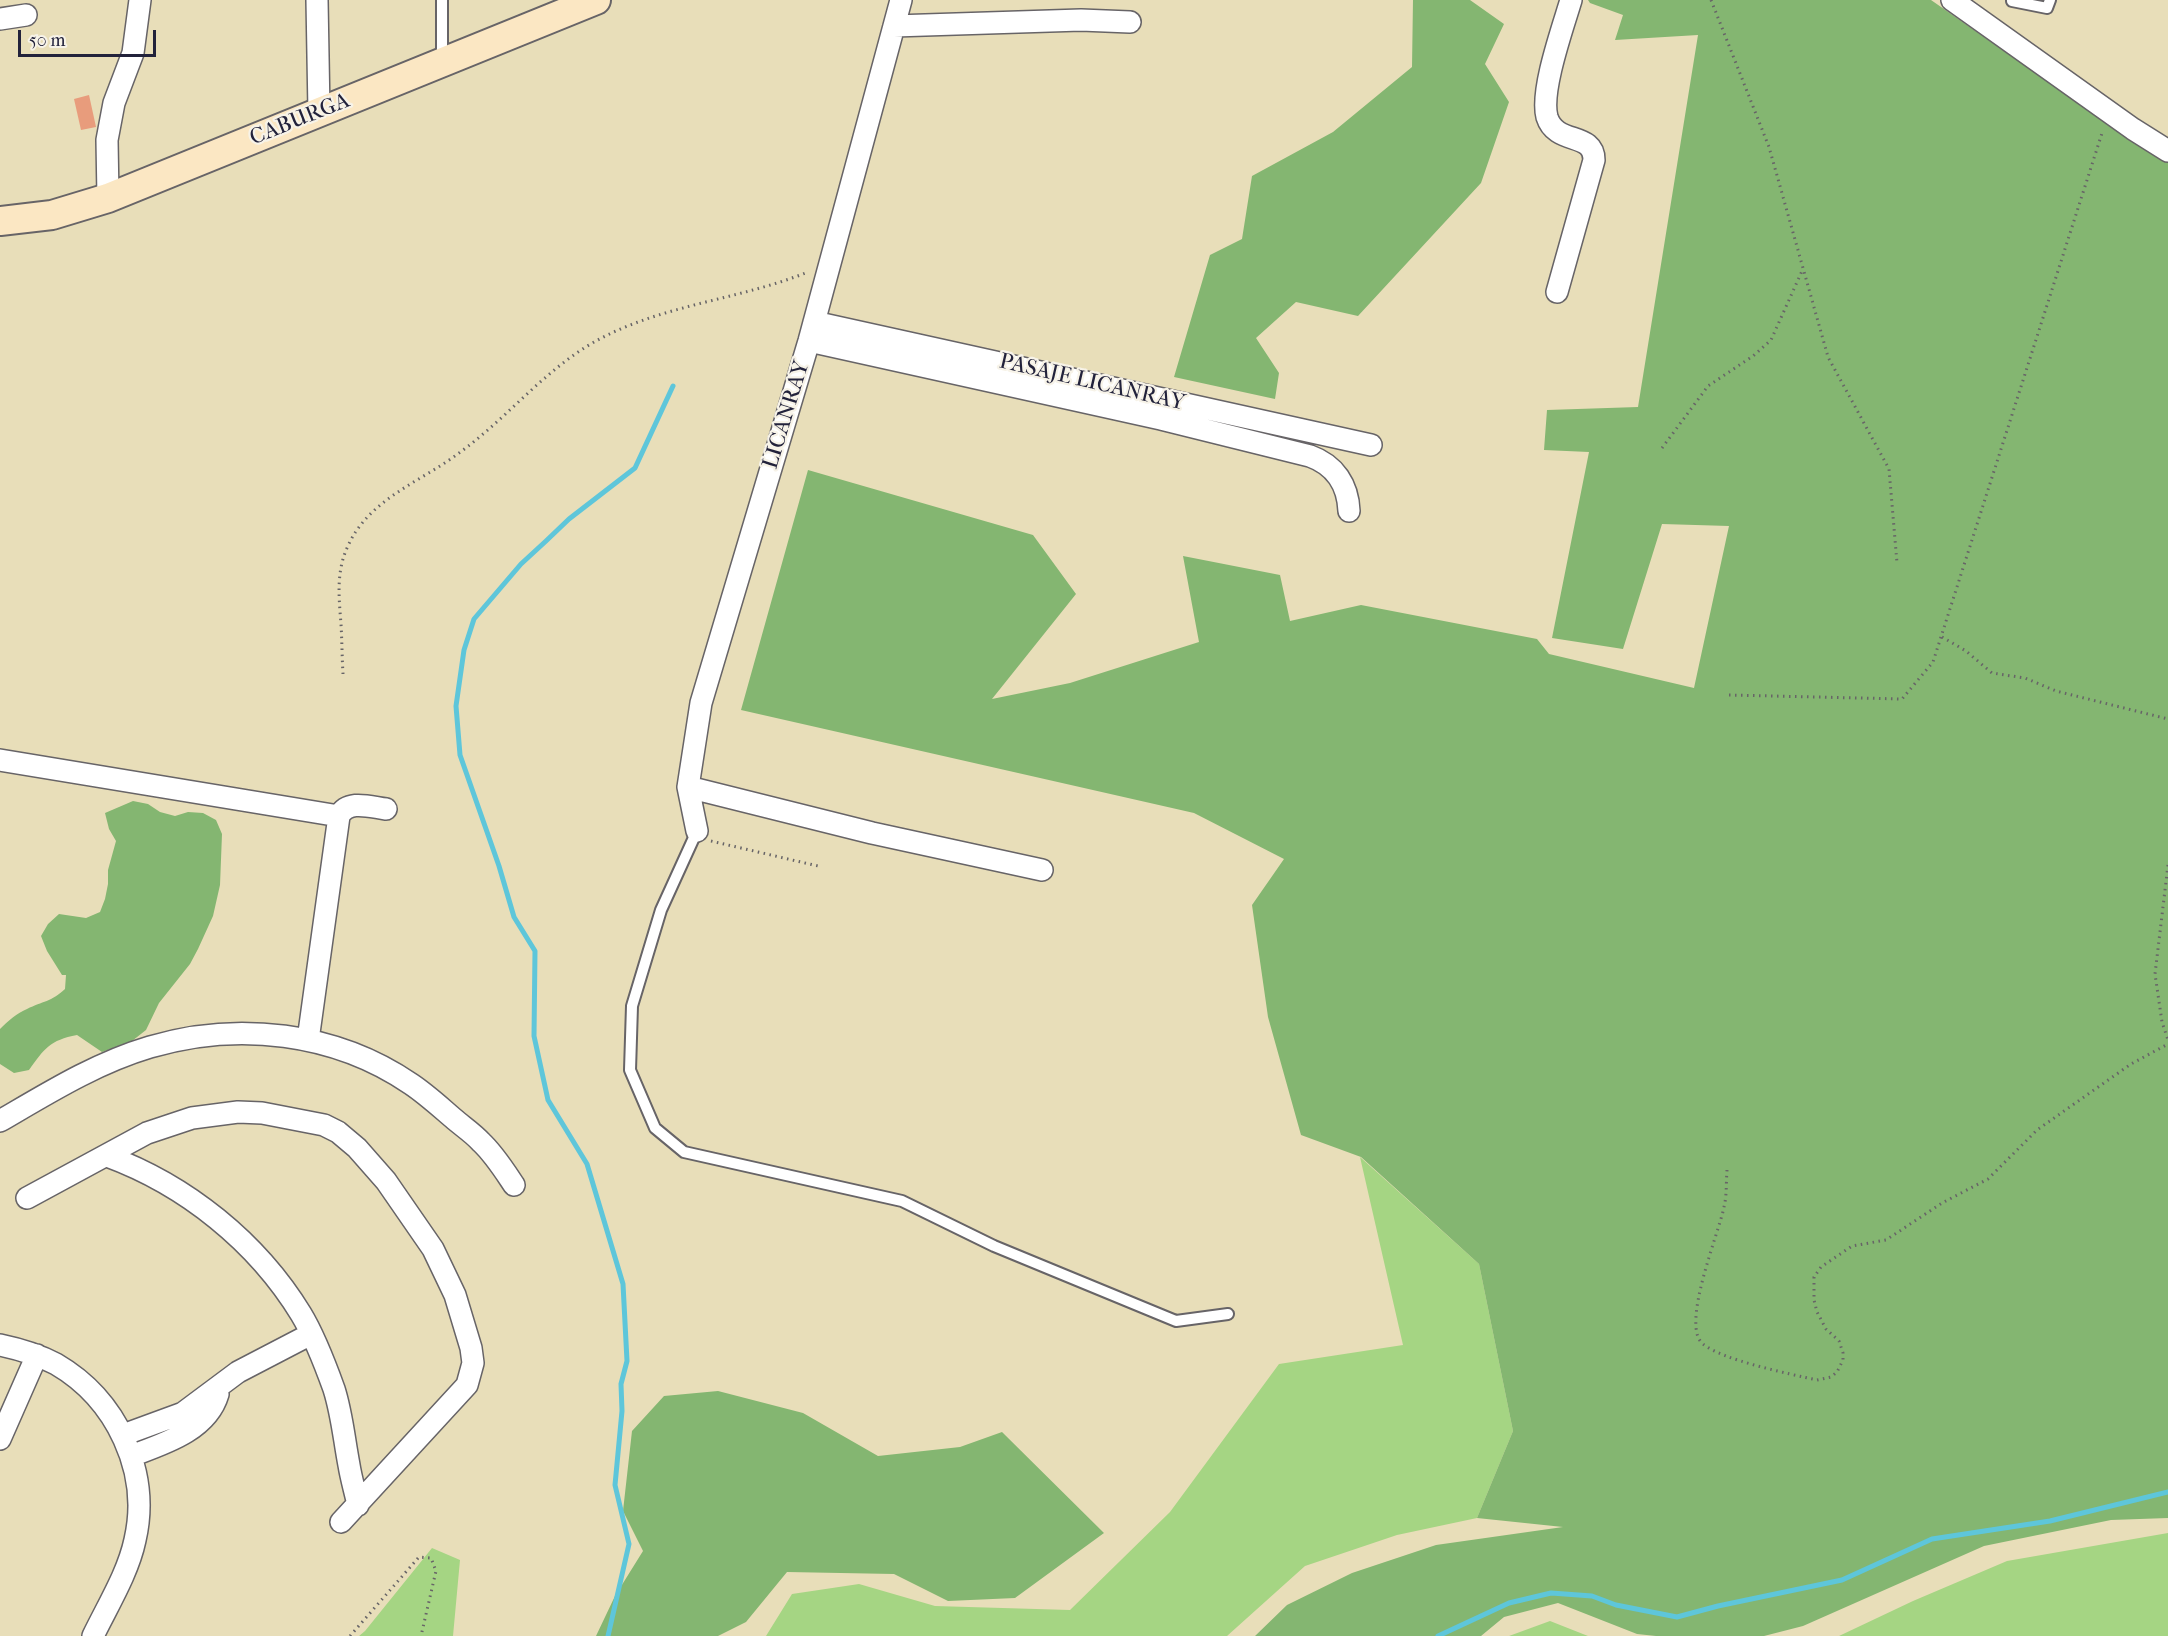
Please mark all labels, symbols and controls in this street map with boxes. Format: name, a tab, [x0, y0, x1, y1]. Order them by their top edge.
scale bar	[21, 18, 159, 56]
text: 50 m	[29, 30, 65, 51]
street label: CABURGA	[246, 88, 354, 152]
street label: PASAJE LICANRAY	[996, 349, 1188, 417]
street label: LICANRAY	[758, 358, 816, 472]

